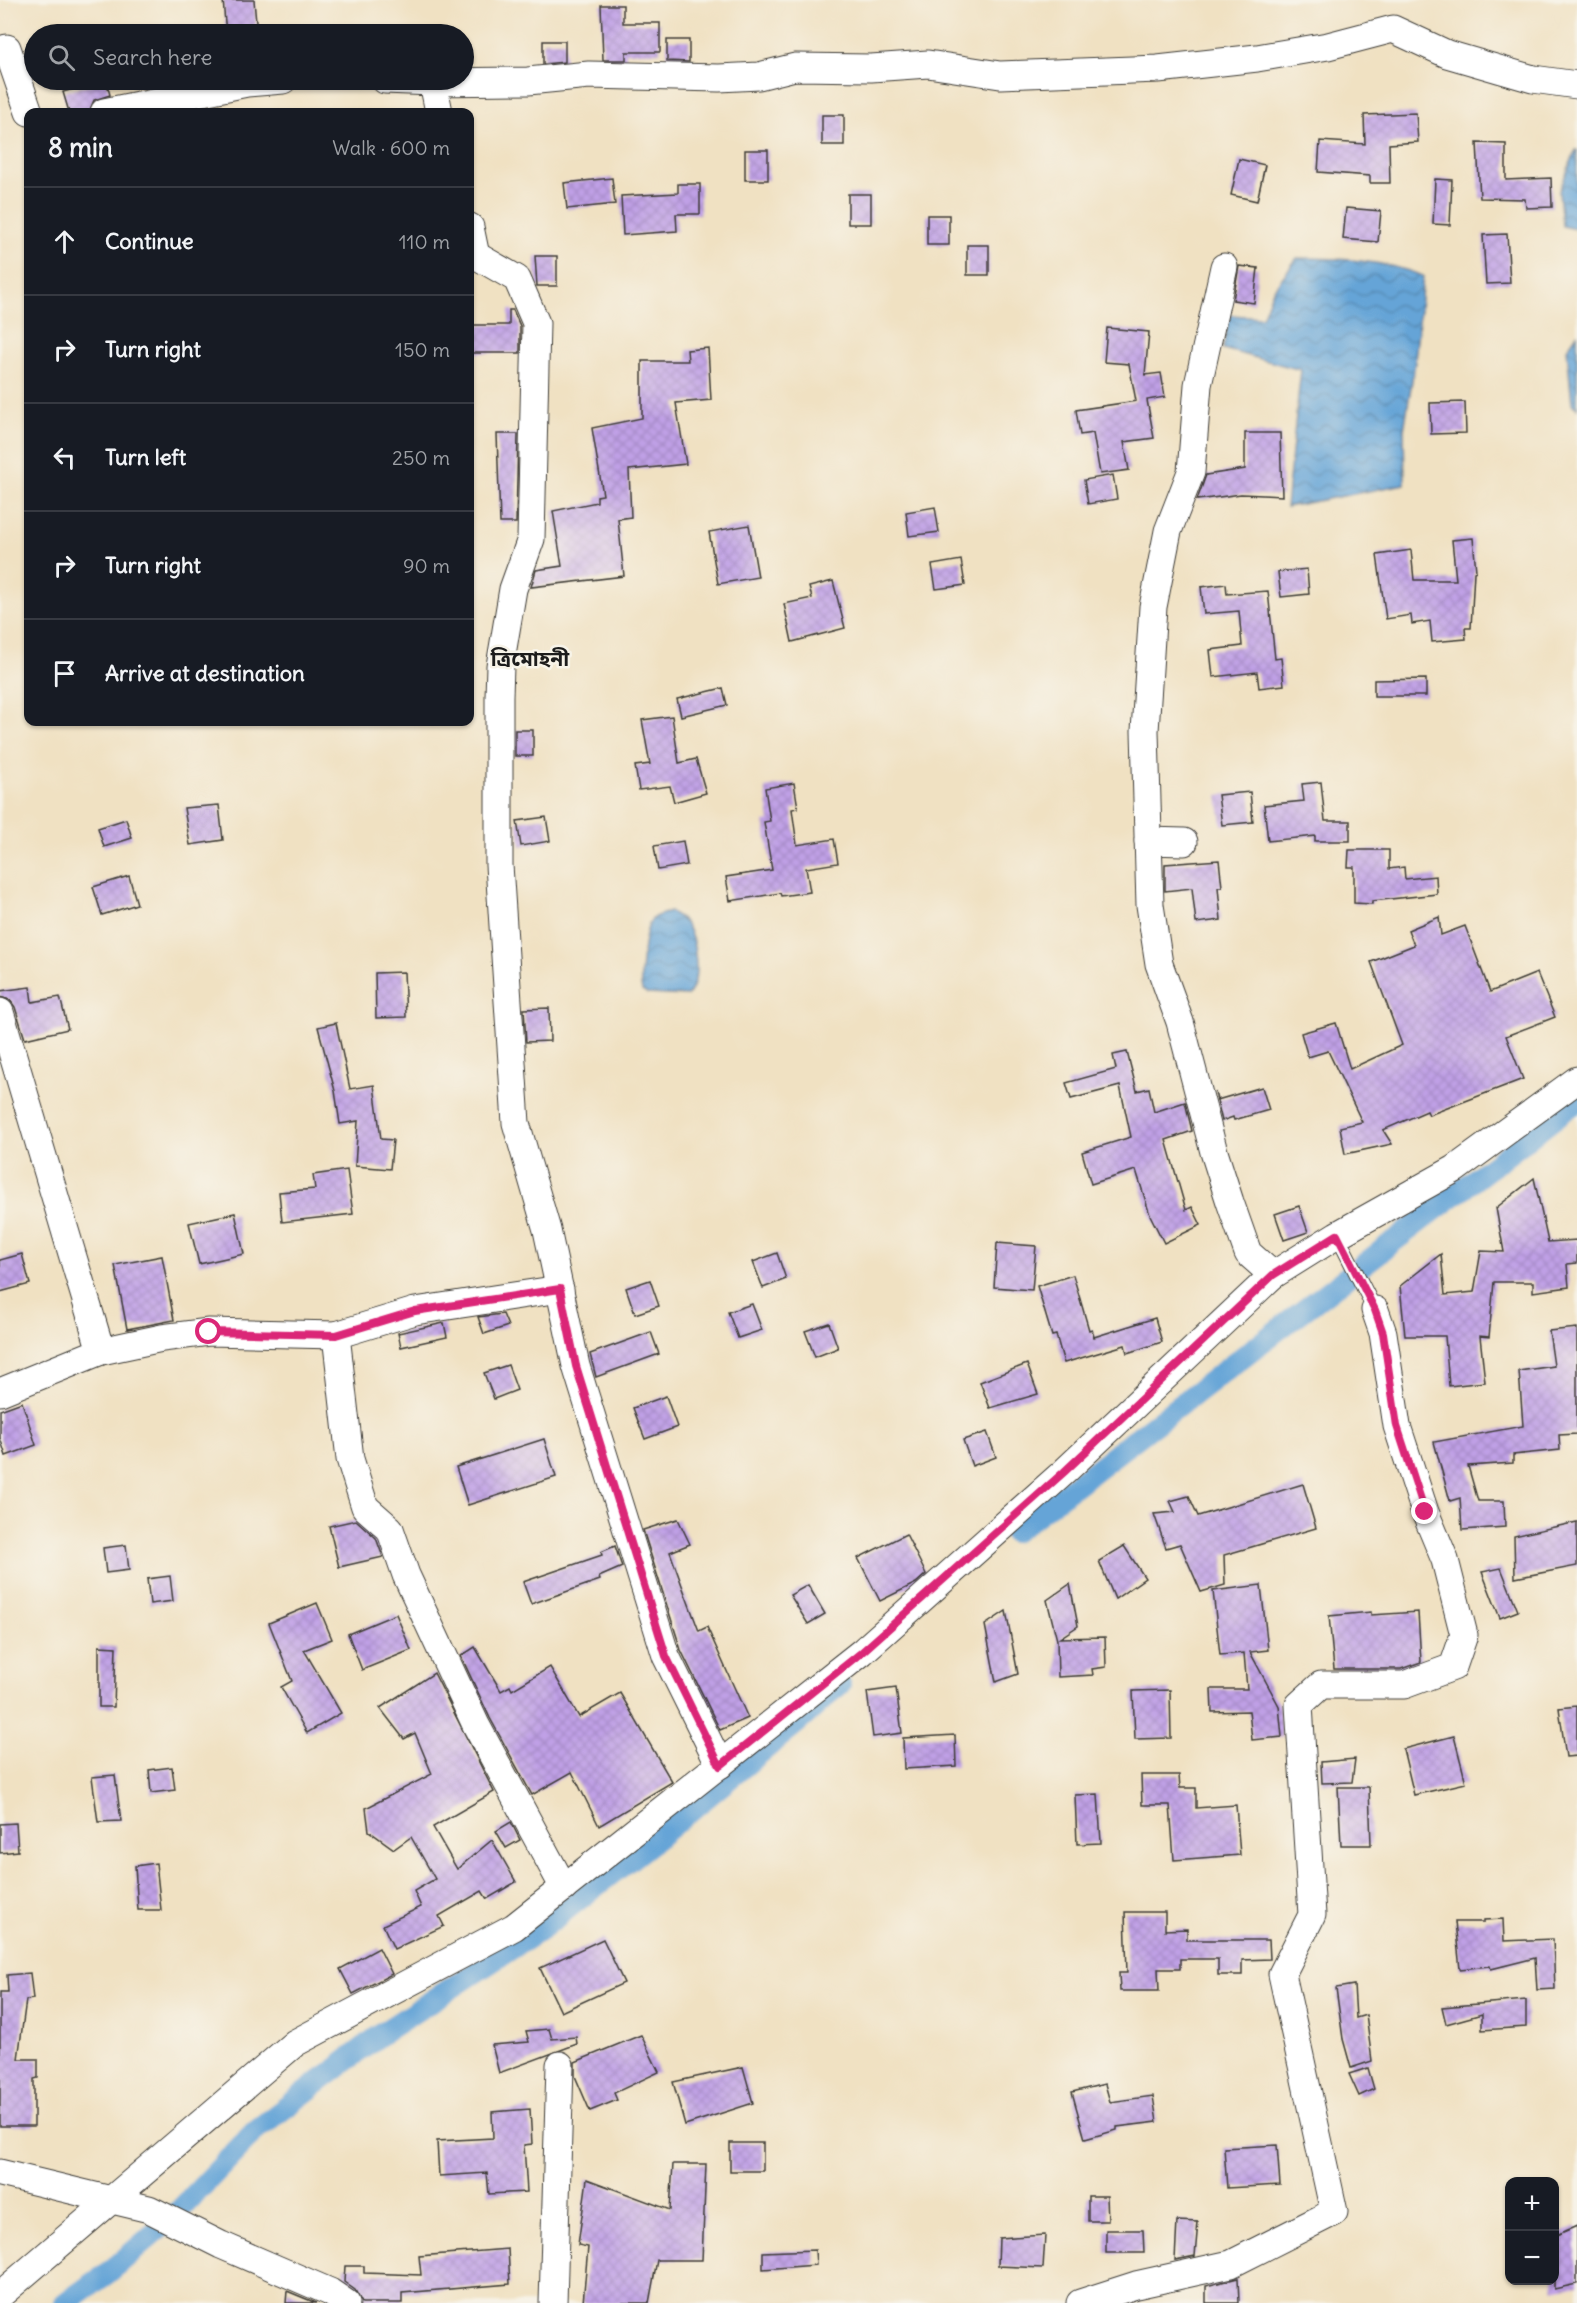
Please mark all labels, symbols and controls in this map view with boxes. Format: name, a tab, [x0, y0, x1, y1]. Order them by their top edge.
search box	[24, 24, 474, 90]
icon: search	[45, 41, 78, 74]
text: Search here	[93, 43, 212, 71]
text: 8 min	[48, 131, 113, 164]
text: Walk · 600 m	[332, 135, 450, 160]
icon: ahead	[48, 225, 81, 258]
text: Continue	[105, 227, 194, 255]
text: 110 m	[399, 229, 450, 254]
icon: right	[48, 333, 81, 366]
text: Turn right	[105, 335, 201, 363]
text: 150 m	[395, 337, 450, 362]
icon: left	[48, 441, 81, 474]
text: Turn left	[105, 443, 186, 471]
text: 250 m	[392, 445, 450, 470]
icon: right	[48, 549, 81, 582]
text: Turn right	[105, 551, 201, 579]
text: 90 m	[403, 553, 450, 578]
district label: ত্রিমোহনী	[490, 645, 570, 672]
icon: arrive	[48, 657, 81, 690]
text: Arrive at destination	[105, 659, 305, 687]
route start	[195, 1318, 221, 1344]
route end	[1411, 1498, 1437, 1524]
map controls	[1505, 2177, 1559, 2285]
button: +	[1505, 2177, 1559, 2231]
button: −	[1505, 2231, 1559, 2285]

